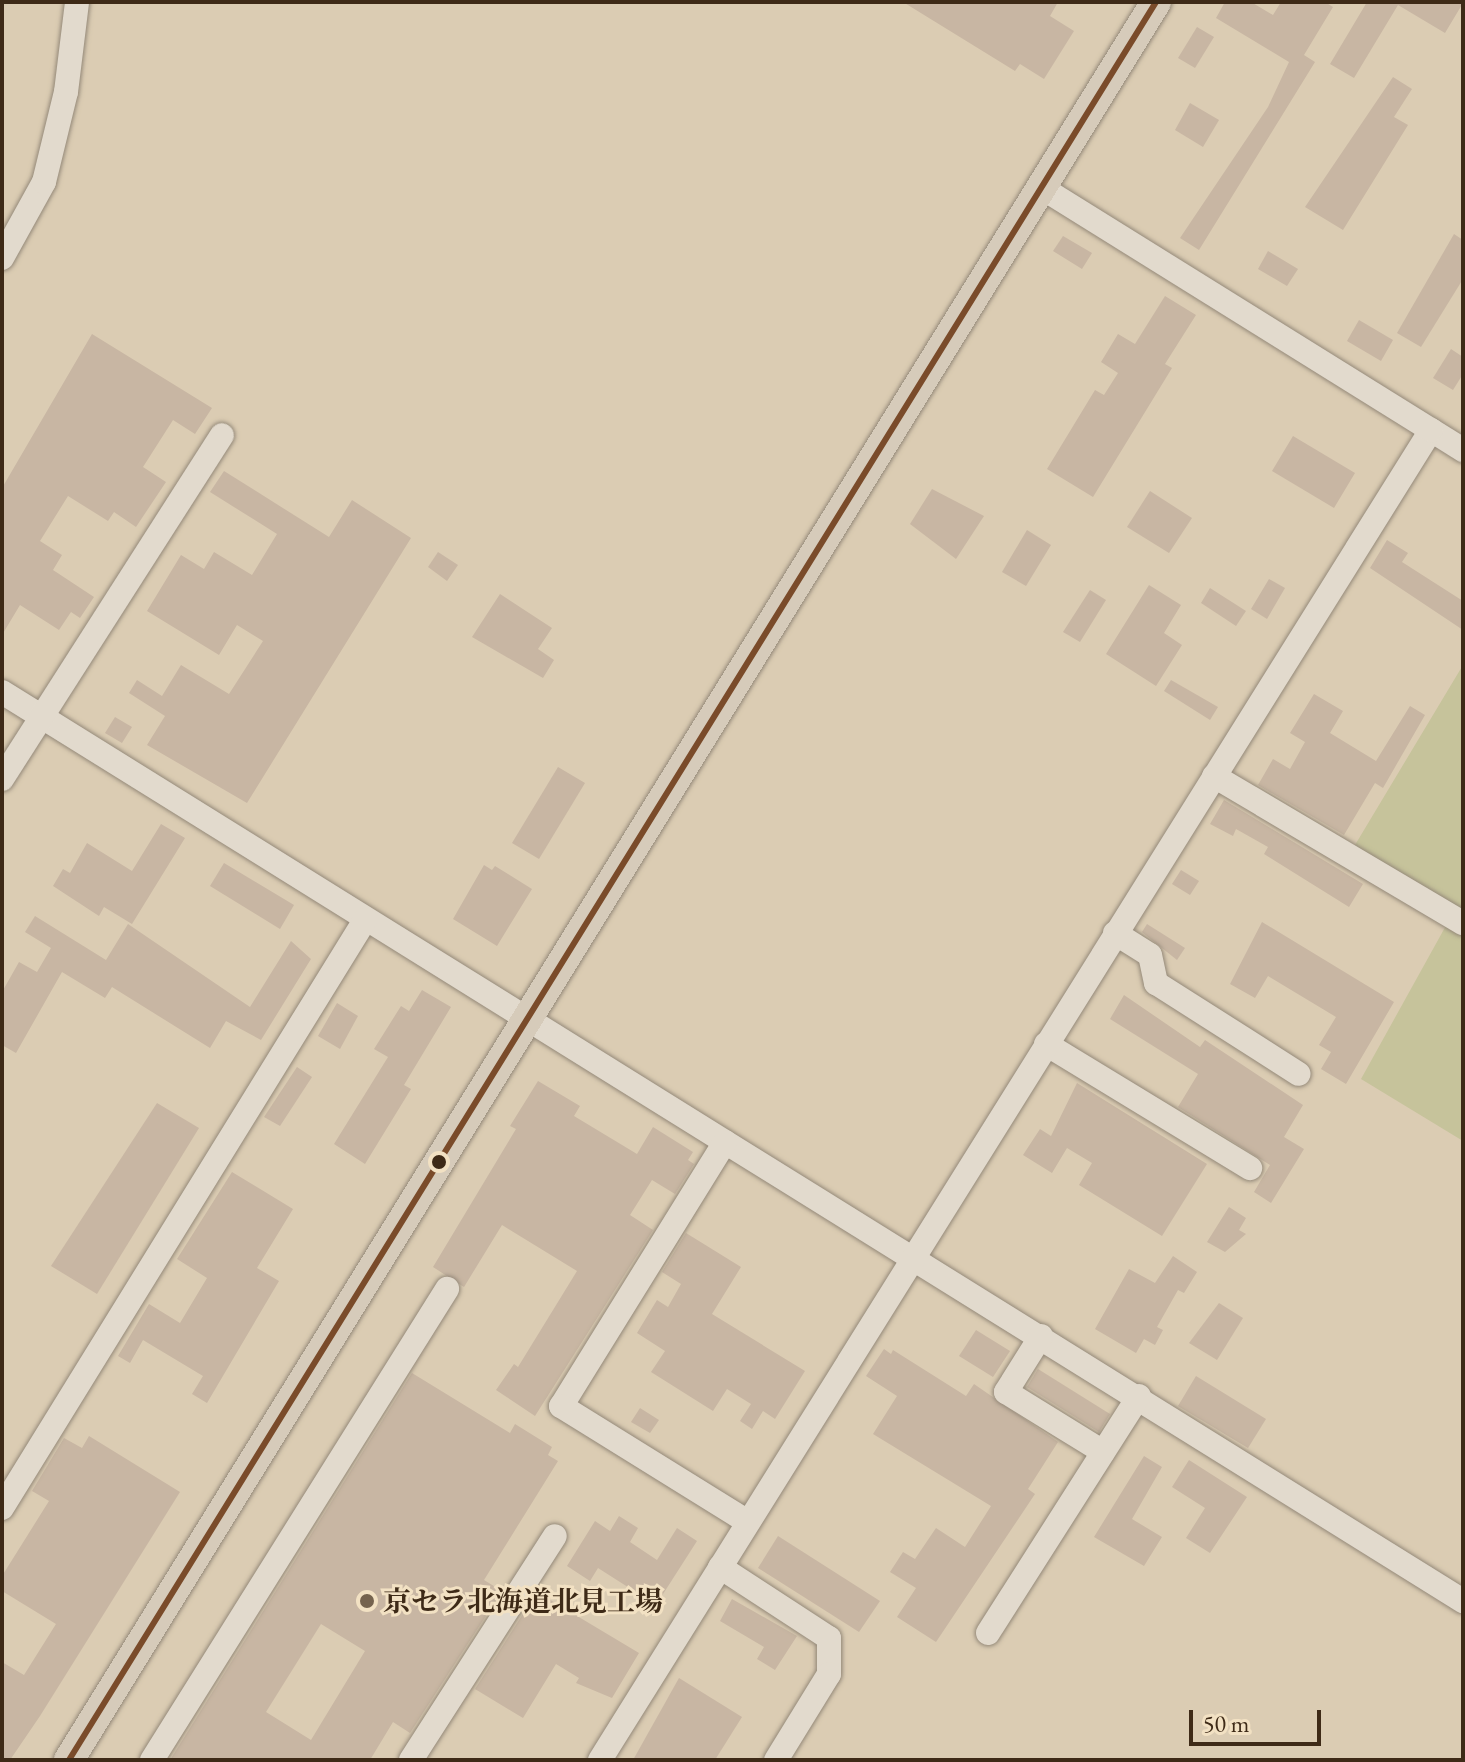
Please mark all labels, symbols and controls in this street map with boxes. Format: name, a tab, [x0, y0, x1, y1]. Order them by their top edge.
unlabelled marker	[431, 1154, 447, 1170]
place label: 京セラ北海道北見工場	[383, 1584, 663, 1618]
marker: 京セラ北海道北見工場	[358, 1592, 376, 1610]
scale bar	[1193, 1694, 1325, 1744]
text: 50 m	[1203, 1708, 1250, 1739]

